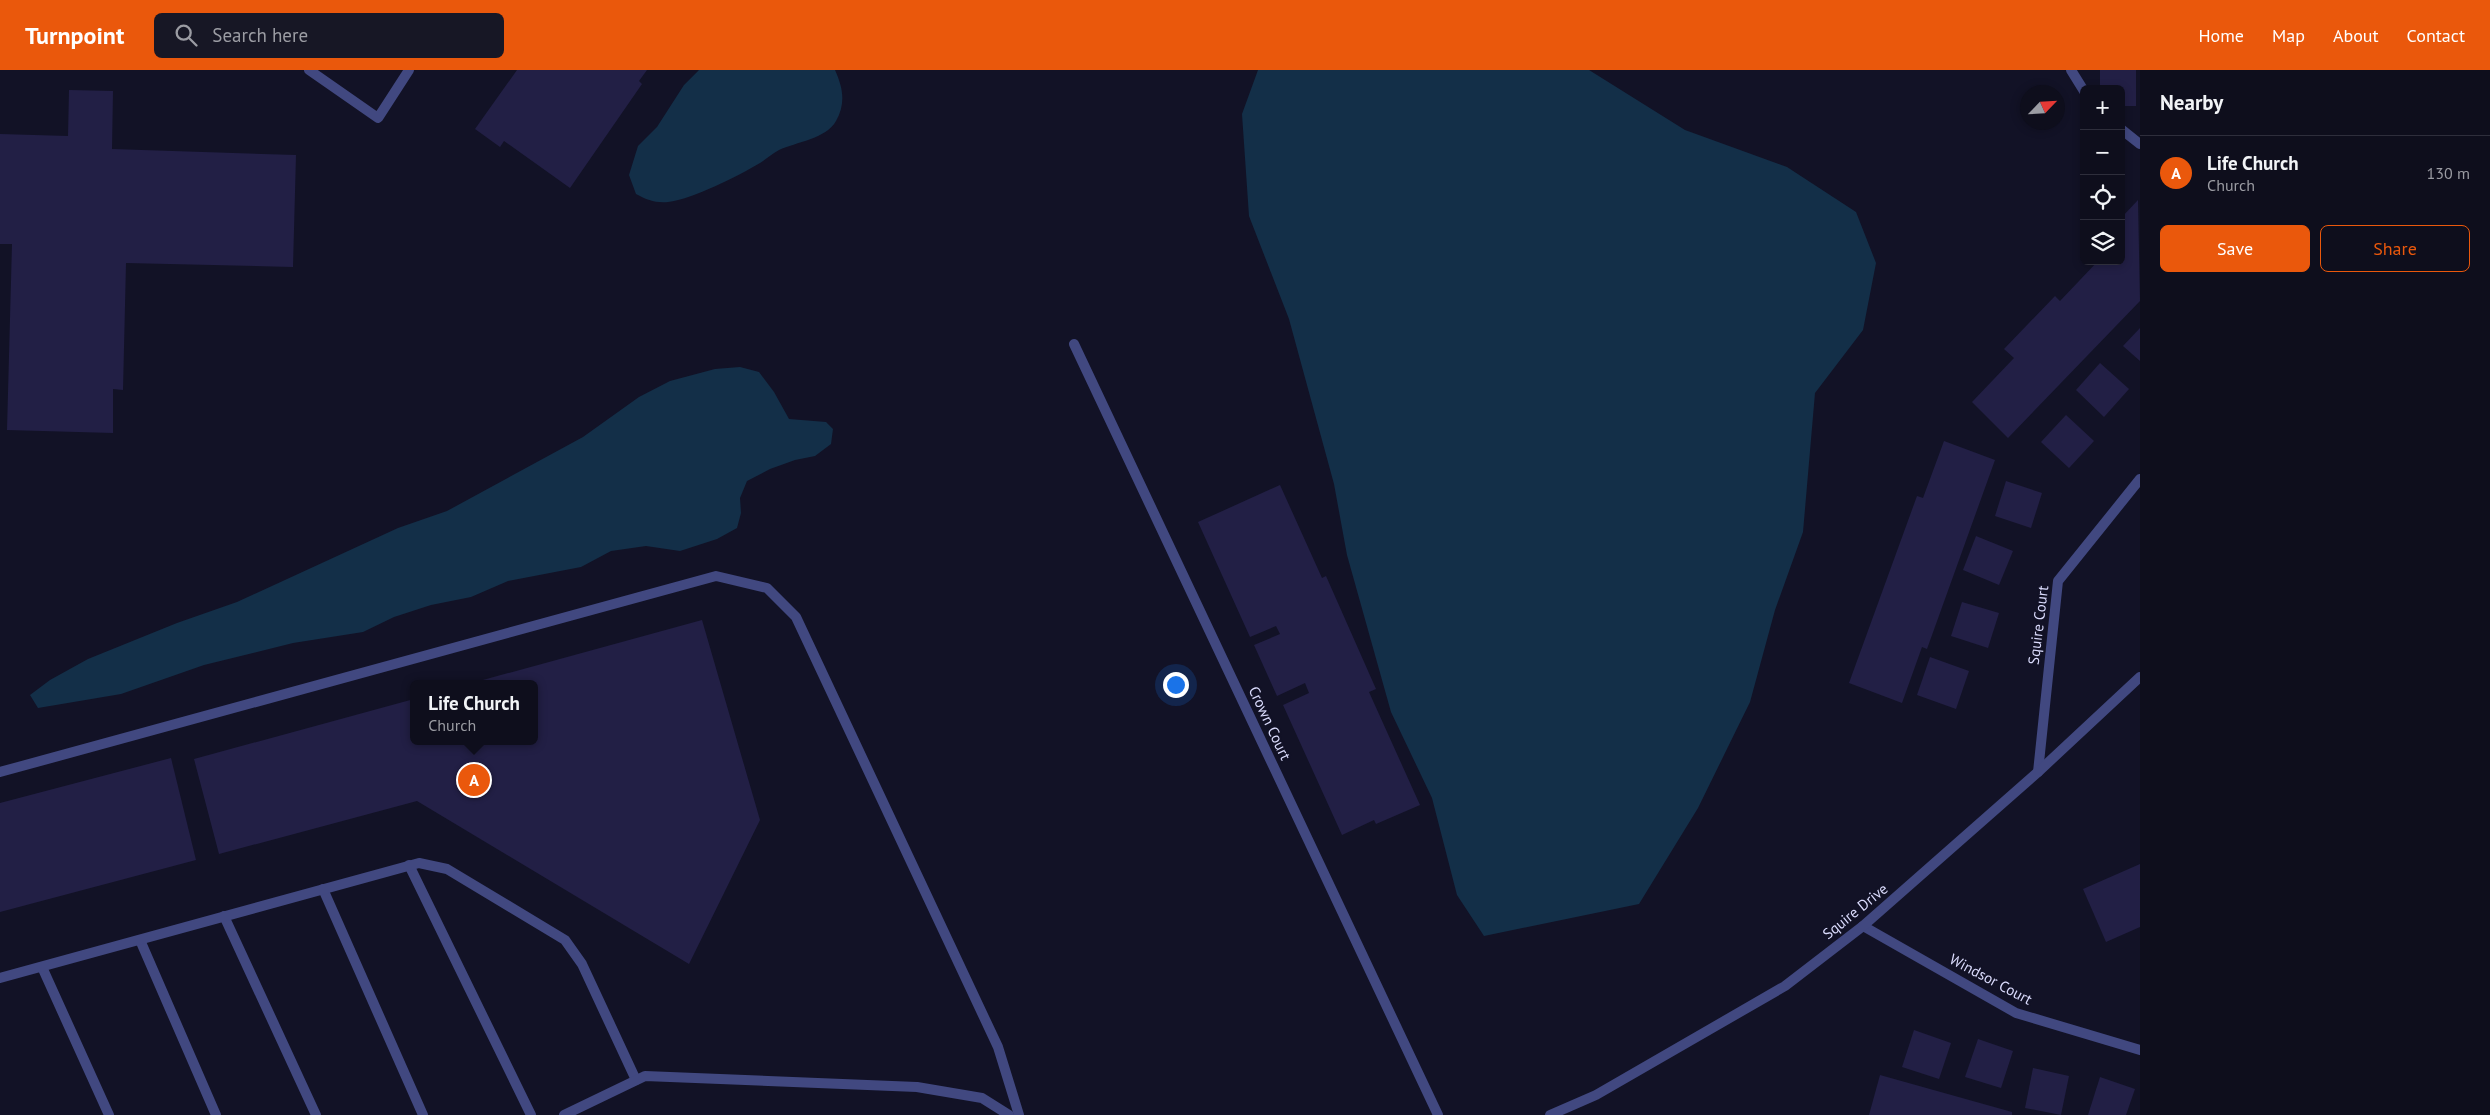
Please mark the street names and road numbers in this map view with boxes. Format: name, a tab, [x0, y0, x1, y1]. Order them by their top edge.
street label: Squire Court	[2024, 584, 2052, 666]
street label: Crown Court	[1245, 683, 1295, 763]
street label: Squire Drive	[1819, 879, 1891, 943]
street label: Windsor Court	[1946, 949, 2036, 1009]

